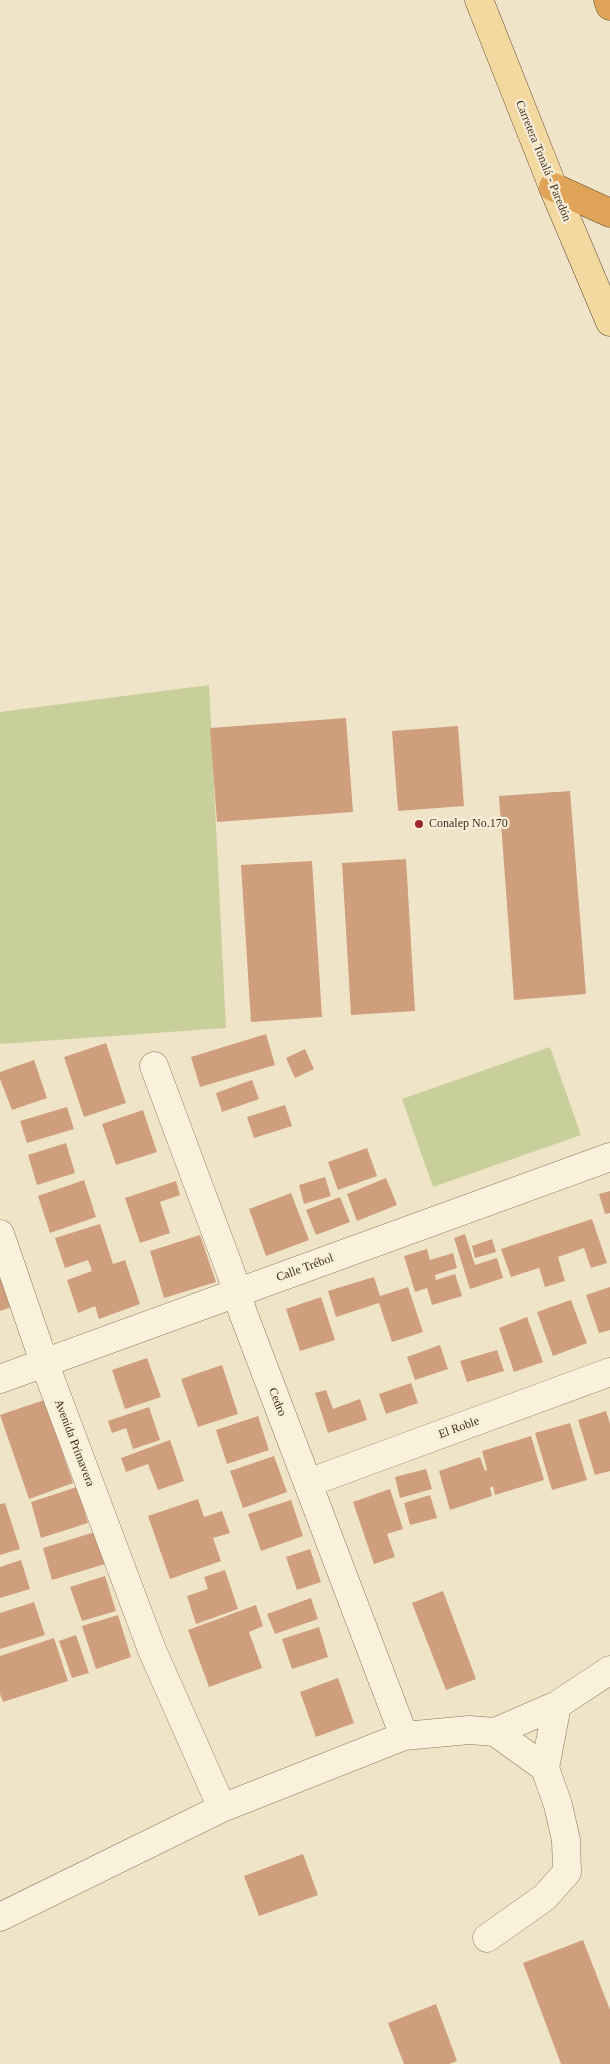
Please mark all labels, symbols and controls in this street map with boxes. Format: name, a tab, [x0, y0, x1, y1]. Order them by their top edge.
street label: Carretera Tonalá - Paredón	[512, 98, 574, 224]
place label: Conalep No.170	[429, 817, 508, 831]
marker: Conalep No.170	[413, 818, 425, 830]
street label: Calle Trébol	[274, 1251, 336, 1285]
street label: Cedro	[265, 1386, 289, 1418]
street label: Avenida Primavera	[51, 1397, 97, 1489]
street label: El Roble	[437, 1414, 481, 1442]

